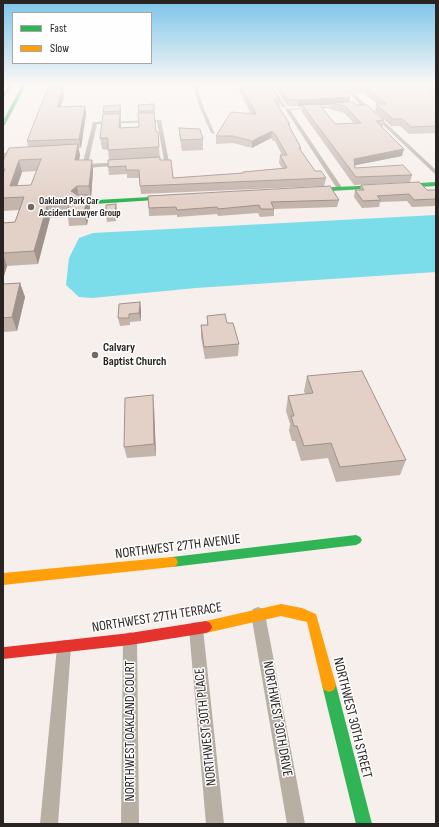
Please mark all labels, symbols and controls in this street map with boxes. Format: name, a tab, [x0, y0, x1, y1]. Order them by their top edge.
legend	[12, 12, 152, 64]
text: Fast	[50, 21, 67, 36]
text: Slow	[50, 41, 69, 56]
place label: Oakland Park Car Accident Lawyer Group	[39, 195, 121, 218]
marker: Oakland Park Car Accident Lawyer Group	[26, 202, 36, 212]
place label: Calvary Baptist Church	[103, 341, 166, 369]
marker: Calvary Baptist Church	[90, 350, 100, 360]
street label: NORTHWEST 27TH AVENUE	[114, 531, 242, 563]
street label: NORTHWEST 27TH TERRACE	[91, 599, 223, 637]
street label: NORTHWEST 30TH STREET	[329, 656, 375, 780]
street label: NORTHWEST 30TH DRIVE	[259, 660, 295, 778]
street label: NORTHWEST OAKLAND COURT	[122, 661, 138, 801]
street label: NORTHWEST 30TH PLACE	[191, 667, 221, 787]

